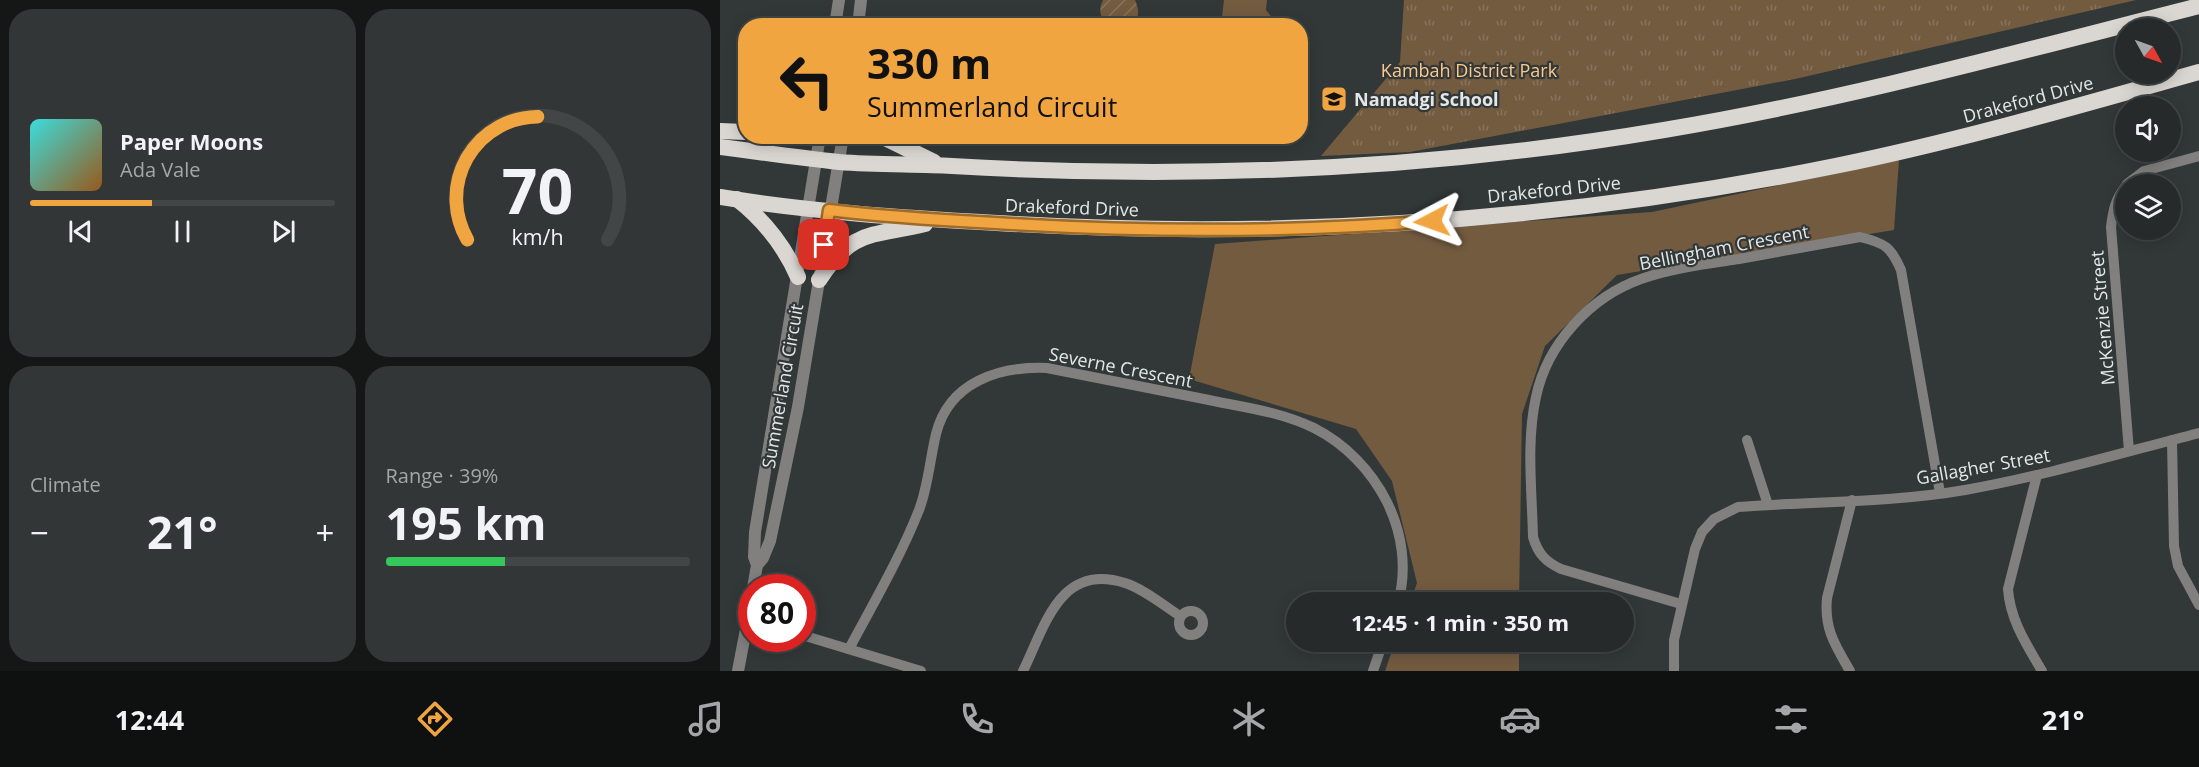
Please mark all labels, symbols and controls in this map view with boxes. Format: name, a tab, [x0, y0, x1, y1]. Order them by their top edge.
north arrow	[2115, 18, 2181, 84]
map controls	[2115, 18, 2181, 240]
text: 330 m	[867, 34, 991, 91]
icon: left	[768, 42, 846, 120]
park label: Kambah District Park	[1381, 58, 1558, 82]
street label: Drakeford Drive	[1960, 70, 2096, 128]
school or university icon: Namadgi School	[1319, 84, 1349, 114]
place label: Namadgi School	[1354, 87, 1499, 111]
text: Summerland Circuit	[867, 88, 1117, 125]
button: sound	[2115, 96, 2181, 162]
text: Paper Moons	[120, 126, 263, 156]
text: 70	[502, 147, 573, 232]
text: Ada Vale	[120, 156, 201, 183]
street label: Drakeford Drive	[1486, 170, 1622, 208]
button: layers	[2115, 174, 2181, 240]
position arrow	[1400, 189, 1464, 253]
street label: Drakeford Drive	[1005, 193, 1139, 221]
icon: previous	[64, 215, 97, 248]
icon: pause	[166, 215, 199, 248]
icon: next	[267, 215, 300, 248]
pin	[798, 219, 849, 270]
street label: Bellingham Crescent	[1637, 219, 1811, 275]
text: km/h	[512, 223, 564, 252]
icon: arrive	[807, 228, 840, 261]
street label: McKenzie Street	[2084, 250, 2120, 386]
street label: Summerland Circuit	[756, 302, 808, 470]
street label: Severne Crescent	[1047, 341, 1195, 393]
street label: Gallagher Street	[1914, 442, 2052, 490]
text: Range · 39%	[386, 462, 498, 489]
text: Climate	[30, 471, 101, 498]
text: 195 km	[386, 492, 546, 553]
text: 21°	[147, 501, 218, 562]
text: −	[30, 510, 49, 555]
text: +	[316, 510, 334, 555]
speed limit sign: 80	[738, 574, 816, 652]
text: 12:45 · 1 min · 350 m	[1351, 607, 1569, 637]
icon: directions	[414, 698, 456, 740]
icon: music	[685, 698, 727, 740]
icon: phone	[956, 698, 998, 740]
icon: climate	[1228, 698, 1270, 740]
icon: car	[1499, 698, 1541, 740]
icon: filters	[1770, 698, 1812, 740]
text: 12:44	[115, 701, 184, 738]
text: 21°	[2042, 701, 2084, 738]

